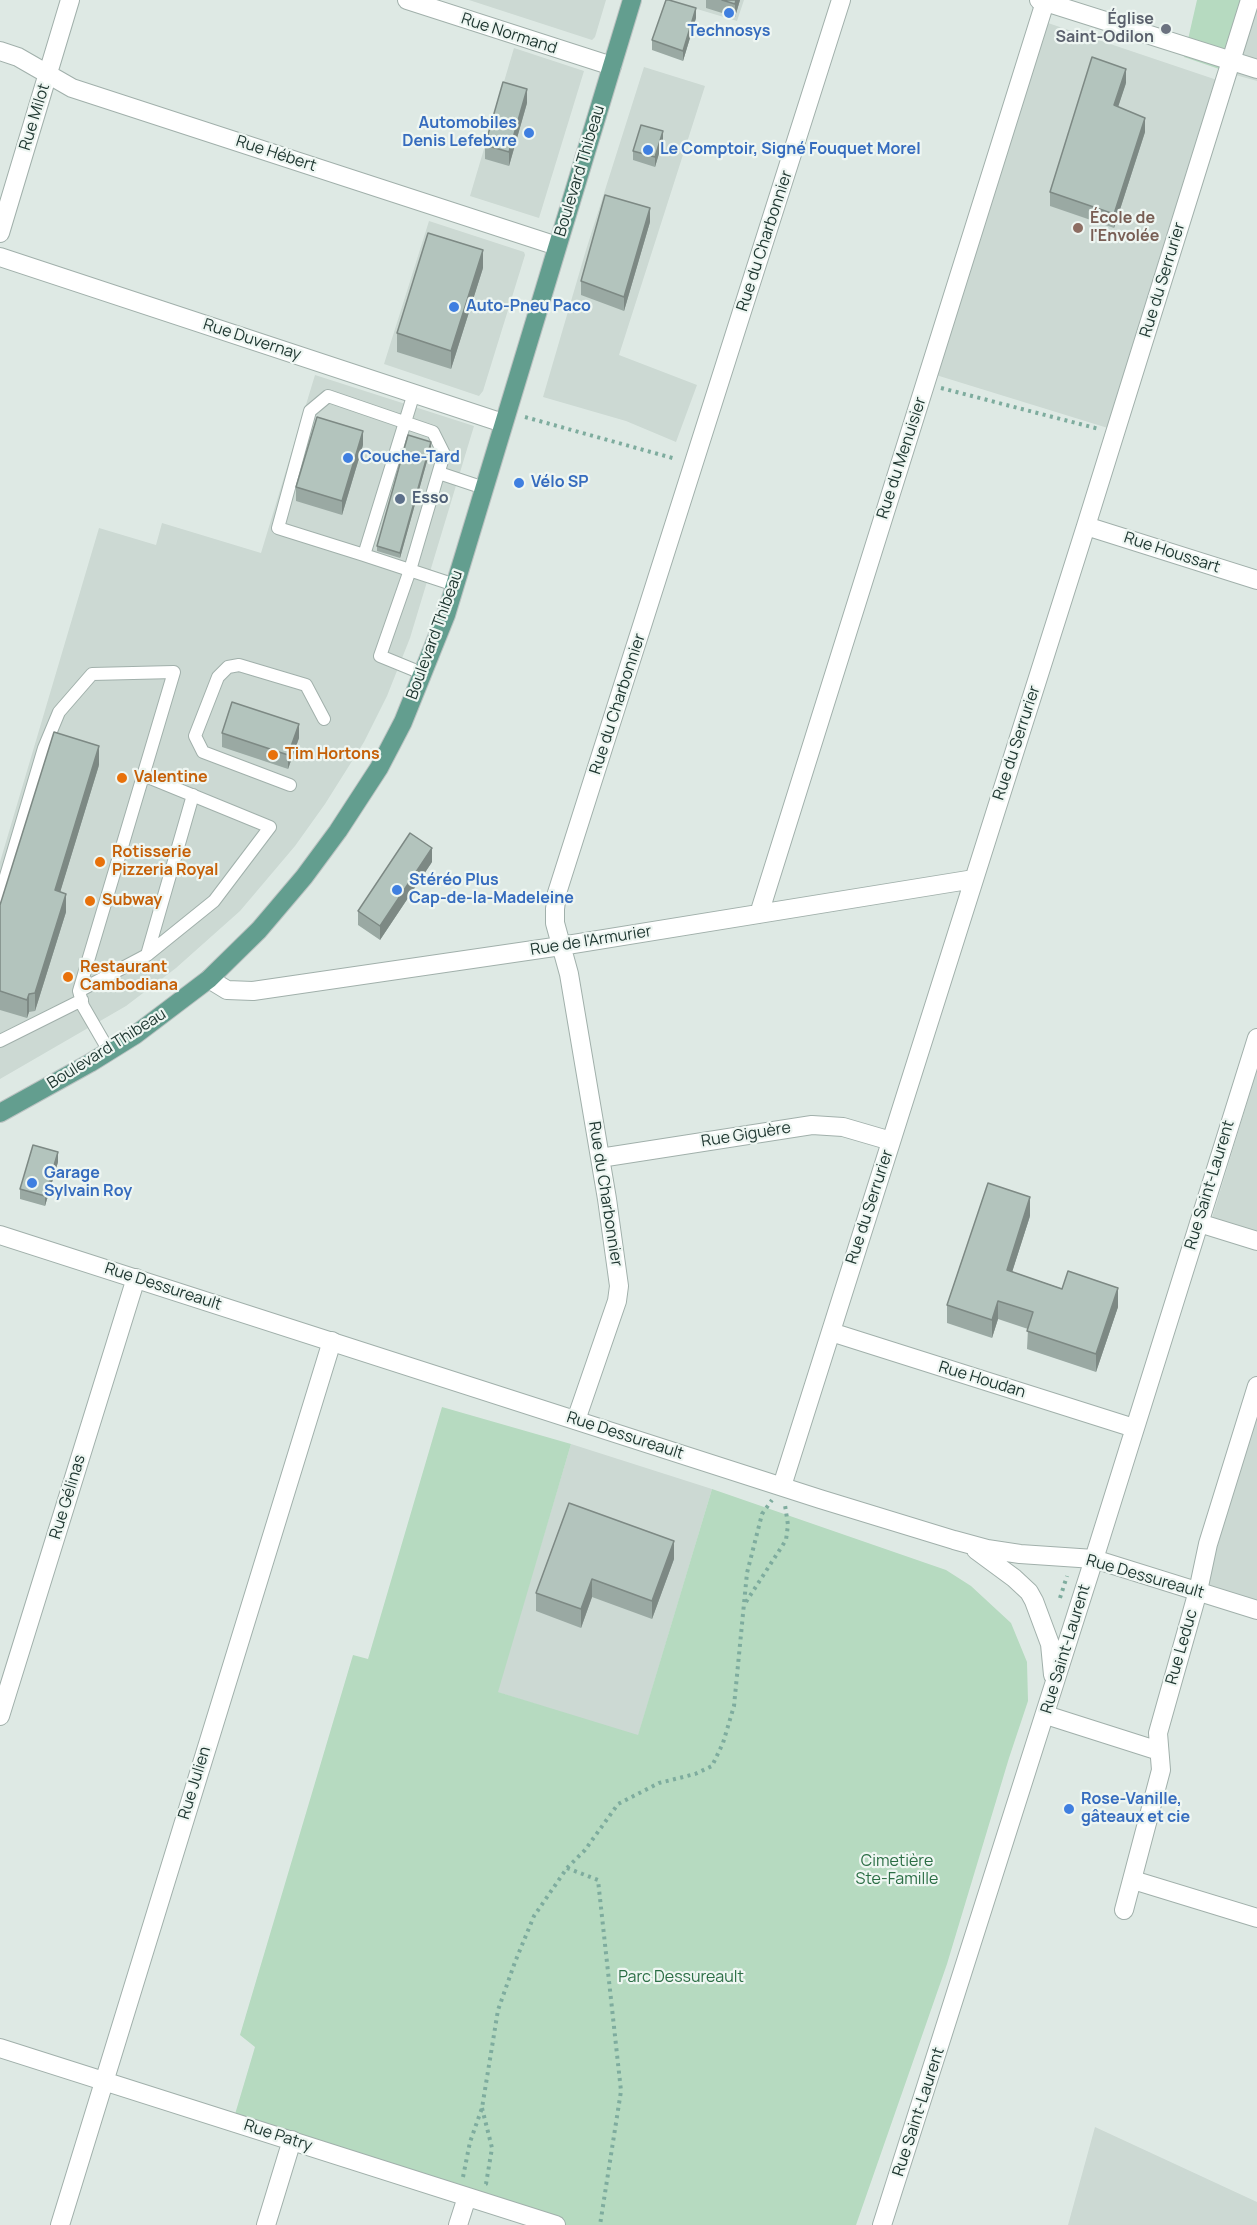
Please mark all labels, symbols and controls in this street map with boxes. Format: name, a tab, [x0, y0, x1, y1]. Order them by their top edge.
marker: Technosys	[722, 6, 736, 20]
street label: Rue Normand	[459, 9, 559, 59]
place label: Église Saint-Odilon	[1055, 10, 1154, 48]
place label: Technosys	[688, 22, 770, 42]
marker: Église Saint-Odilon	[1159, 22, 1173, 36]
street label: Rue Milot	[16, 81, 54, 153]
street label: Boulevard Thibeau	[551, 103, 609, 239]
place label: Automobiles Denis Lefebvre	[402, 114, 517, 152]
marker: Automobiles Denis Lefebvre	[522, 126, 536, 140]
street label: Rue Hébert	[233, 132, 319, 176]
place label: Le Comptoir, Signé Fouquet Morel	[660, 140, 921, 160]
marker: Le Comptoir, Signé Fouquet Morel	[641, 143, 655, 157]
street label: Rue du Charbonnier	[733, 168, 797, 314]
place label: École de l'Envolée	[1090, 209, 1159, 247]
street label: Rue du Serrurier	[1136, 220, 1190, 340]
marker: École de l'Envolée	[1071, 221, 1085, 235]
place label: Auto-Pneu Paco	[466, 297, 591, 317]
marker: Auto-Pneu Paco	[447, 300, 461, 314]
street label: Rue Duvernay	[201, 315, 303, 365]
street label: Rue du Menuisier	[873, 395, 931, 521]
place label: Couche-Tard	[360, 448, 460, 468]
marker: Couche-Tard	[341, 451, 355, 465]
place label: Vélo SP	[531, 473, 588, 493]
marker: Vélo SP	[512, 476, 526, 490]
place label: Esso	[412, 489, 449, 509]
marker: Esso	[393, 492, 407, 506]
street label: Rue Houssart	[1122, 528, 1222, 578]
street label: Boulevard Thibeau	[403, 568, 467, 702]
street label: Rue du Charbonnier	[586, 631, 650, 777]
street label: Rue du Serrurier	[989, 683, 1045, 803]
place label: Tim Hortons	[285, 745, 380, 765]
marker: Tim Hortons	[266, 748, 280, 762]
place label: Valentine	[134, 768, 208, 788]
marker: Valentine	[115, 771, 129, 785]
place label: Rotisserie Pizzeria Royal	[112, 843, 219, 881]
marker: Rotisserie Pizzeria Royal	[93, 855, 107, 869]
place label: Stéréo Plus Cap-de-la-Madeleine	[409, 871, 574, 909]
marker: Stéréo Plus Cap-de-la-Madeleine	[390, 883, 404, 897]
place label: Subway	[102, 891, 162, 911]
marker: Subway	[83, 894, 97, 908]
street label: Rue de l'Armurier	[529, 922, 653, 960]
place label: Restaurant Cambodiana	[80, 958, 178, 996]
marker: Restaurant Cambodiana	[61, 970, 75, 984]
street label: Boulevard Thibeau	[44, 1005, 170, 1093]
street label: Rue Giguère	[700, 1118, 792, 1152]
street label: Rue Saint-Laurent	[1181, 1118, 1239, 1252]
street label: Rue du Charbonnier	[584, 1120, 626, 1268]
street label: Rue du Serrurier	[842, 1147, 898, 1267]
place label: Garage Sylvain Roy	[44, 1164, 132, 1202]
marker: Garage Sylvain Roy	[25, 1176, 39, 1190]
street label: Rue Dessureault	[102, 1259, 224, 1315]
street label: Rue Houdan	[936, 1358, 1028, 1402]
street label: Rue Dessureault	[564, 1408, 686, 1464]
street label: Rue Gélinas	[46, 1453, 90, 1541]
street label: Rue Dessureault	[1084, 1551, 1206, 1603]
street label: Rue Saint-Laurent	[1037, 1582, 1095, 1716]
street label: Rue Leduc	[1162, 1607, 1202, 1687]
street label: Rue Julien	[175, 1744, 215, 1822]
place label: Rose-Vanille, gâteaux et cie	[1081, 1790, 1190, 1828]
marker: Rose-Vanille, gâteaux et cie	[1062, 1802, 1076, 1816]
park label: Cimetière Ste-Famille	[856, 1852, 938, 1890]
park label: Parc Dessureault	[618, 1968, 744, 1988]
street label: Rue Saint-Laurent	[889, 2045, 949, 2179]
street label: Rue Patry	[241, 2116, 315, 2156]

